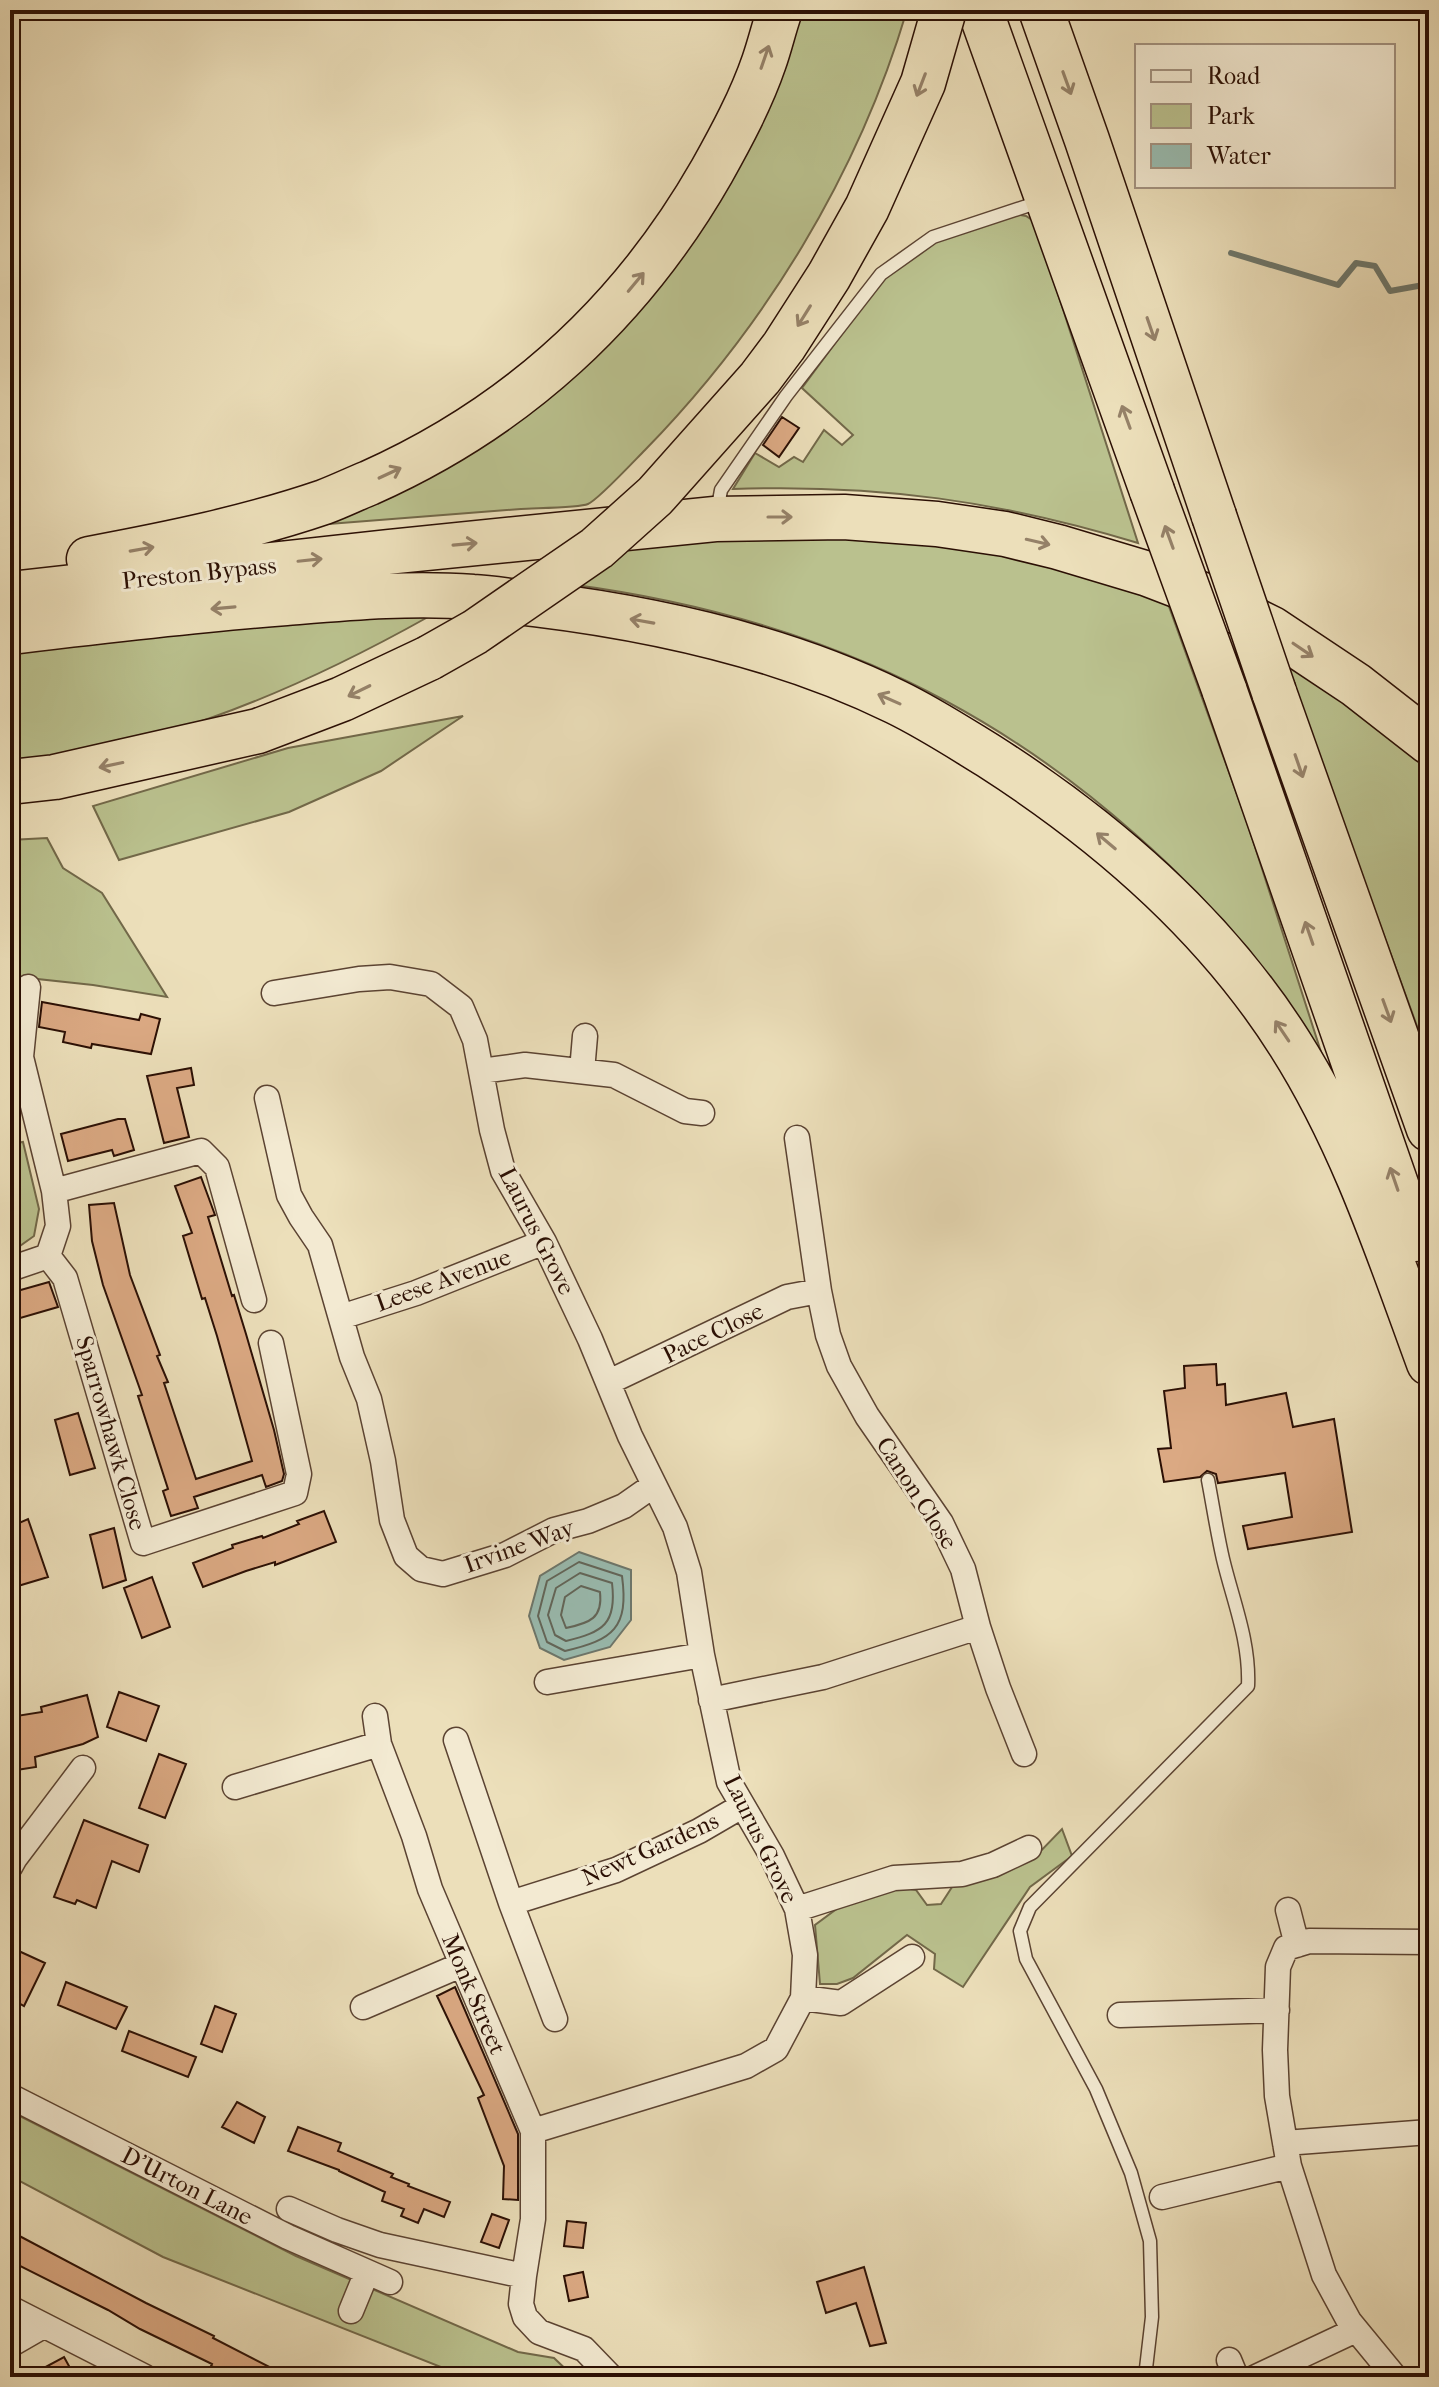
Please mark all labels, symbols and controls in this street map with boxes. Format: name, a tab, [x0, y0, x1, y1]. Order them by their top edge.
legend	[1135, 44, 1395, 188]
one-way arrow	[758, 45, 773, 70]
text: Road	[1207, 62, 1261, 90]
one-way arrow	[1061, 71, 1075, 95]
one-way arrow	[913, 72, 927, 96]
text: Park	[1207, 102, 1255, 130]
text: Water	[1206, 142, 1271, 170]
one-way arrow	[627, 272, 645, 293]
one-way arrow	[795, 304, 811, 327]
one-way arrow	[1144, 317, 1159, 342]
one-way arrow	[1118, 405, 1132, 430]
one-way arrow	[378, 465, 402, 480]
one-way arrow	[766, 509, 793, 525]
one-way arrow	[1161, 525, 1175, 549]
one-way arrow	[1025, 535, 1051, 550]
one-way arrow	[451, 537, 478, 552]
one-way arrow	[129, 540, 154, 555]
street label: Preston Bypass	[120, 551, 278, 595]
one-way arrow	[296, 553, 323, 568]
one-way arrow	[210, 601, 237, 616]
one-way arrow	[629, 612, 655, 627]
one-way arrow	[1292, 641, 1314, 658]
one-way arrow	[347, 684, 371, 699]
one-way arrow	[877, 691, 901, 706]
one-way arrow	[1293, 753, 1308, 778]
one-way arrow	[98, 758, 124, 773]
one-way arrow	[1096, 832, 1117, 850]
one-way arrow	[1300, 921, 1315, 946]
one-way arrow	[1380, 998, 1395, 1023]
one-way arrow	[1274, 1021, 1290, 1043]
street label: Laurus Grove	[493, 1163, 581, 1299]
one-way arrow	[1385, 1167, 1400, 1192]
street label: Leese Avenue	[372, 1243, 514, 1317]
street label: Pace Close	[658, 1297, 768, 1369]
street label: Sparrowhawk Close	[70, 1333, 152, 1534]
street label: Canon Close	[870, 1432, 964, 1554]
street label: Irvine Way	[460, 1513, 579, 1579]
street label: Laurus Grove	[718, 1770, 804, 1908]
street label: Newt Gardens	[577, 1806, 723, 1892]
street label: Monk Street	[436, 1929, 512, 2059]
street label: D'Urton Lane	[117, 2141, 257, 2231]

